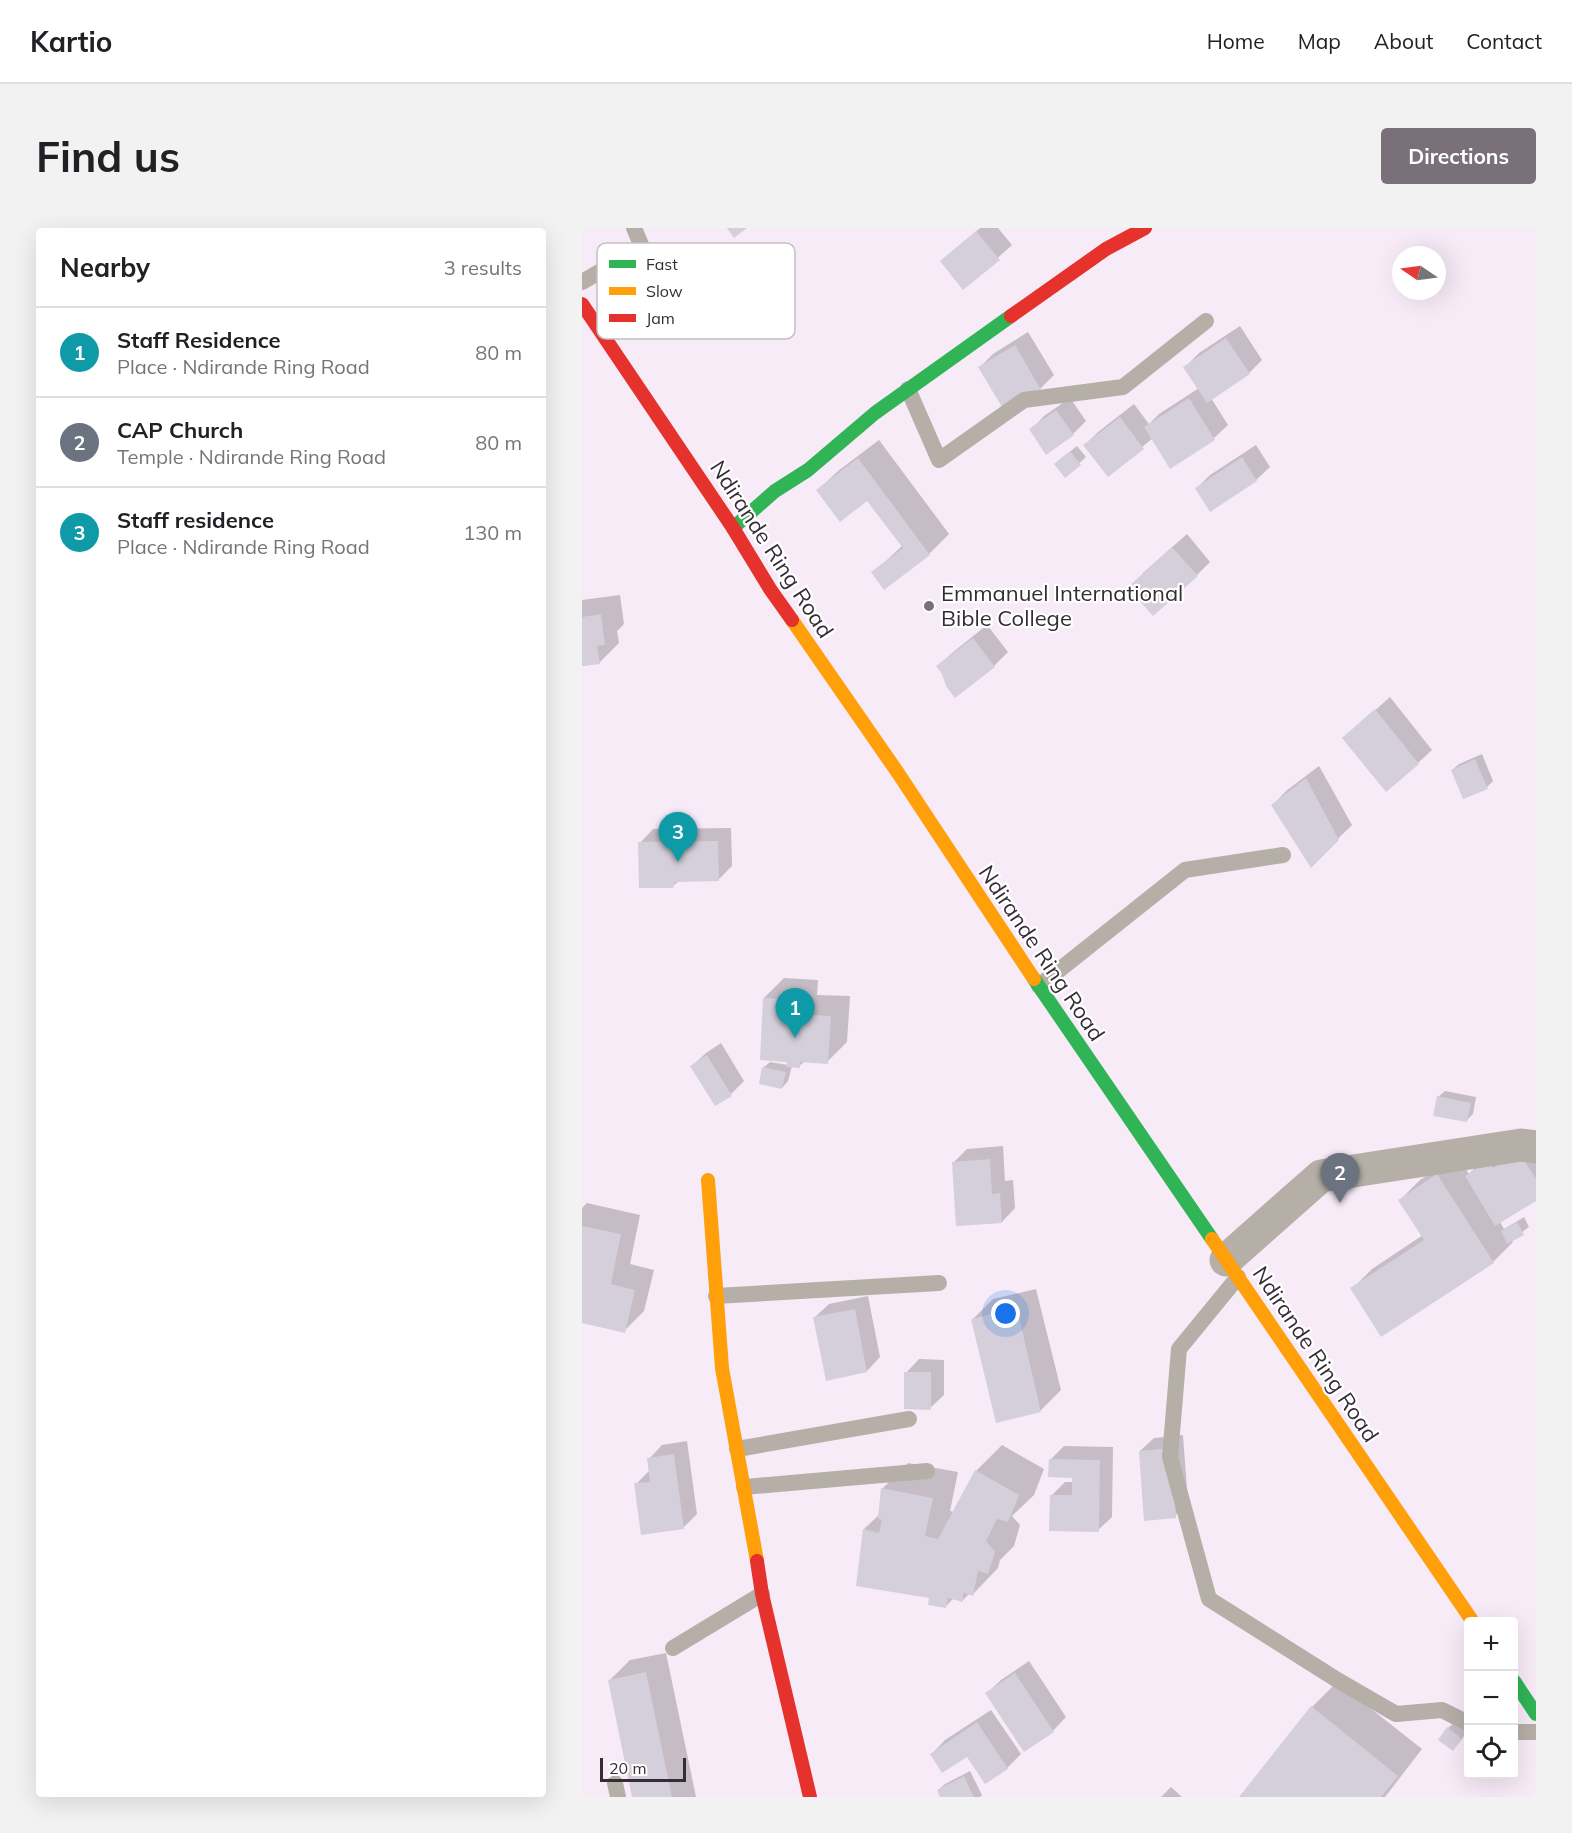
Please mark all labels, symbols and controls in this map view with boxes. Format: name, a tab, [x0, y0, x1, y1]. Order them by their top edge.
text: Kartio	[30, 24, 112, 59]
text: Home	[1207, 28, 1265, 54]
text: Map	[1298, 28, 1341, 54]
text: About	[1374, 28, 1433, 54]
text: Contact	[1466, 28, 1542, 54]
button: Directions	[1381, 128, 1536, 184]
text: Find us	[36, 130, 180, 183]
legend	[597, 243, 795, 339]
north arrow	[1392, 246, 1446, 300]
text: Nearby	[60, 251, 150, 284]
text: Fast	[646, 254, 678, 274]
text: 3 results	[444, 255, 522, 280]
text: Slow	[646, 281, 683, 301]
text: Jam	[646, 308, 675, 328]
text: Staff Residence	[117, 326, 281, 354]
text: 1	[74, 340, 86, 365]
text: 80 m	[475, 340, 522, 365]
text: Place · Ndirande Ring Road	[117, 354, 370, 379]
text: CAP Church	[117, 416, 243, 444]
text: 2	[74, 430, 86, 455]
text: 80 m	[475, 430, 522, 455]
text: Temple · Ndirande Ring Road	[117, 444, 386, 469]
street label: Ndirande Ring Road	[704, 455, 840, 643]
text: Staff residence	[117, 506, 274, 534]
text: 3	[74, 520, 86, 545]
text: 130 m	[463, 520, 522, 545]
text: Place · Ndirande Ring Road	[117, 534, 370, 559]
place label: Emmanuel International Bible College	[941, 579, 1183, 632]
marker: Emmanuel International Bible College	[922, 599, 936, 613]
pin: 3	[658, 812, 698, 862]
street label: Ndirande Ring Road	[973, 860, 1111, 1046]
pin: 1	[776, 988, 814, 1038]
pin: 2	[1320, 1154, 1359, 1203]
street label: Ndirande Ring Road	[1247, 1261, 1385, 1447]
your location	[991, 1299, 1020, 1328]
map controls	[1464, 1617, 1518, 1779]
button: +	[1464, 1617, 1518, 1671]
button: −	[1464, 1671, 1518, 1725]
button: locate	[1464, 1725, 1518, 1779]
scale bar	[600, 1755, 686, 1782]
text: 20 m	[609, 1758, 646, 1778]

